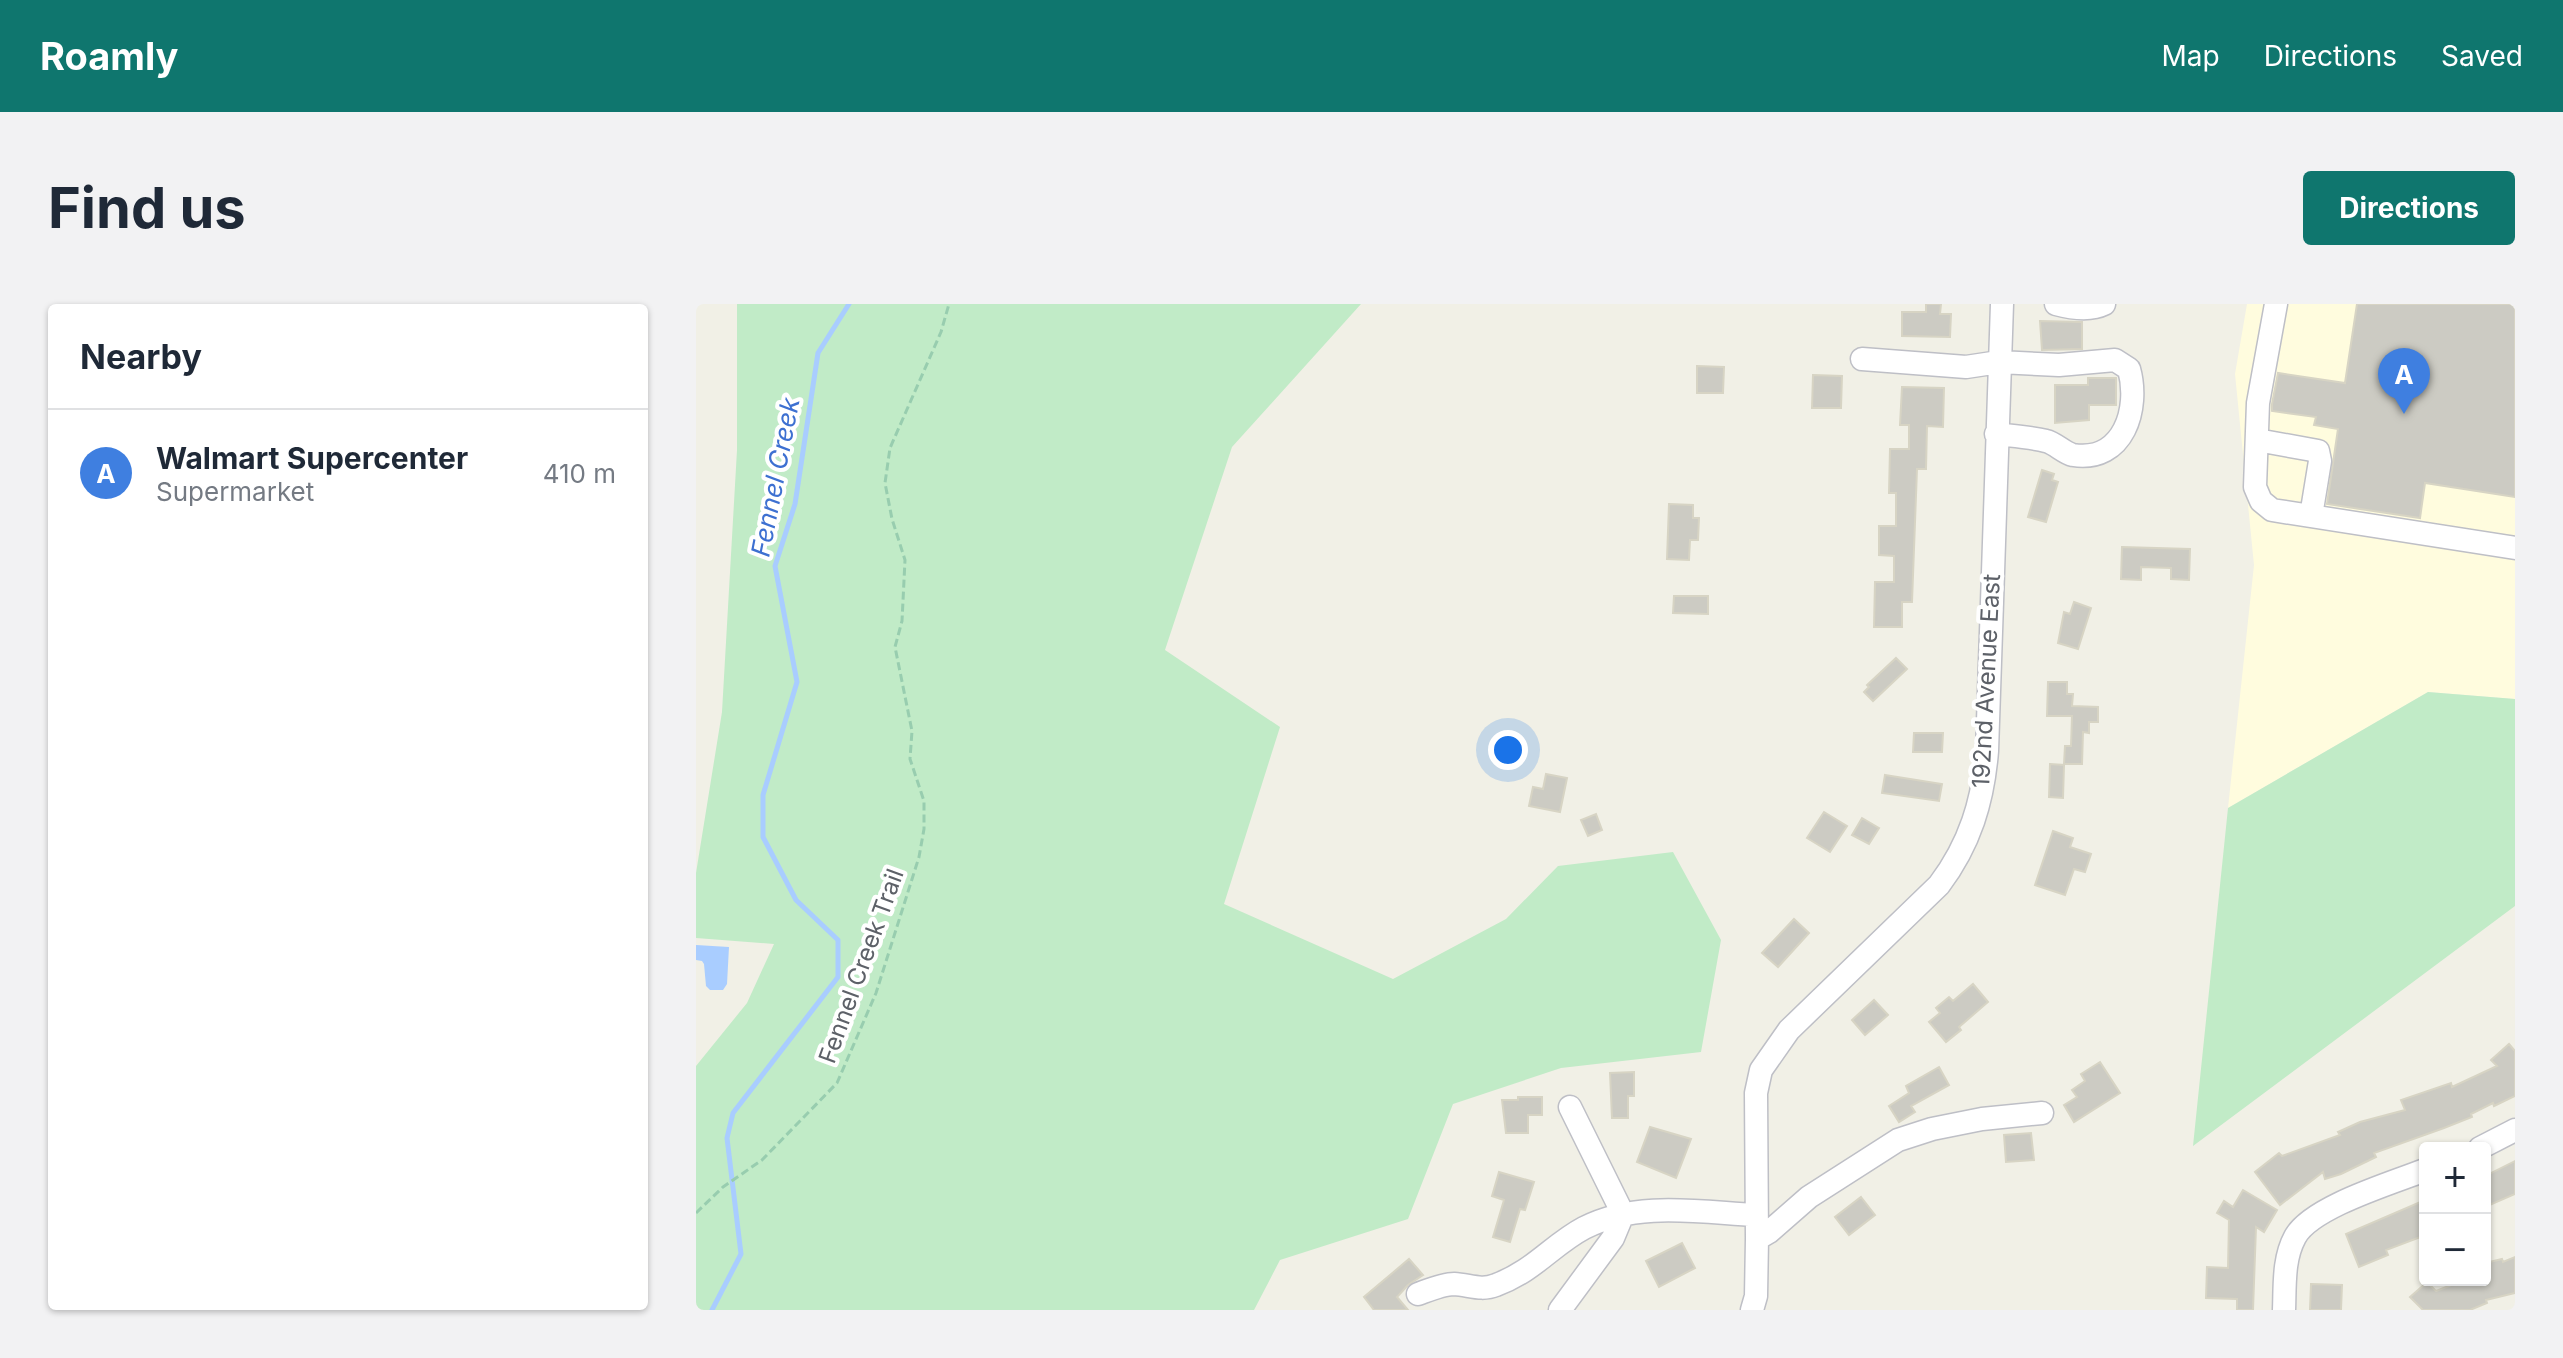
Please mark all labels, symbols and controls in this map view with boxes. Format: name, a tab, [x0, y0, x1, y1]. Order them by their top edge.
text: Roamly	[40, 33, 178, 79]
text: Map	[2161, 39, 2220, 73]
text: Directions	[2264, 39, 2397, 73]
text: Saved	[2441, 39, 2523, 73]
button: Directions	[2303, 171, 2515, 245]
text: Find us	[48, 174, 246, 242]
text: Nearby	[80, 336, 202, 377]
pin: A	[2378, 348, 2430, 414]
water label: Fennel Creek	[744, 394, 806, 559]
text: Walmart Supercenter	[156, 440, 468, 476]
text: A	[96, 458, 116, 489]
text: 410 m	[543, 458, 616, 489]
text: Supermarket	[156, 476, 314, 507]
street label: 192nd Avenue East	[1966, 573, 2006, 789]
your location	[1488, 730, 1528, 770]
street label: Fennel Creek Trail	[812, 865, 910, 1067]
map controls	[2419, 1142, 2491, 1286]
button: +	[2419, 1142, 2491, 1214]
button: −	[2419, 1214, 2491, 1286]

